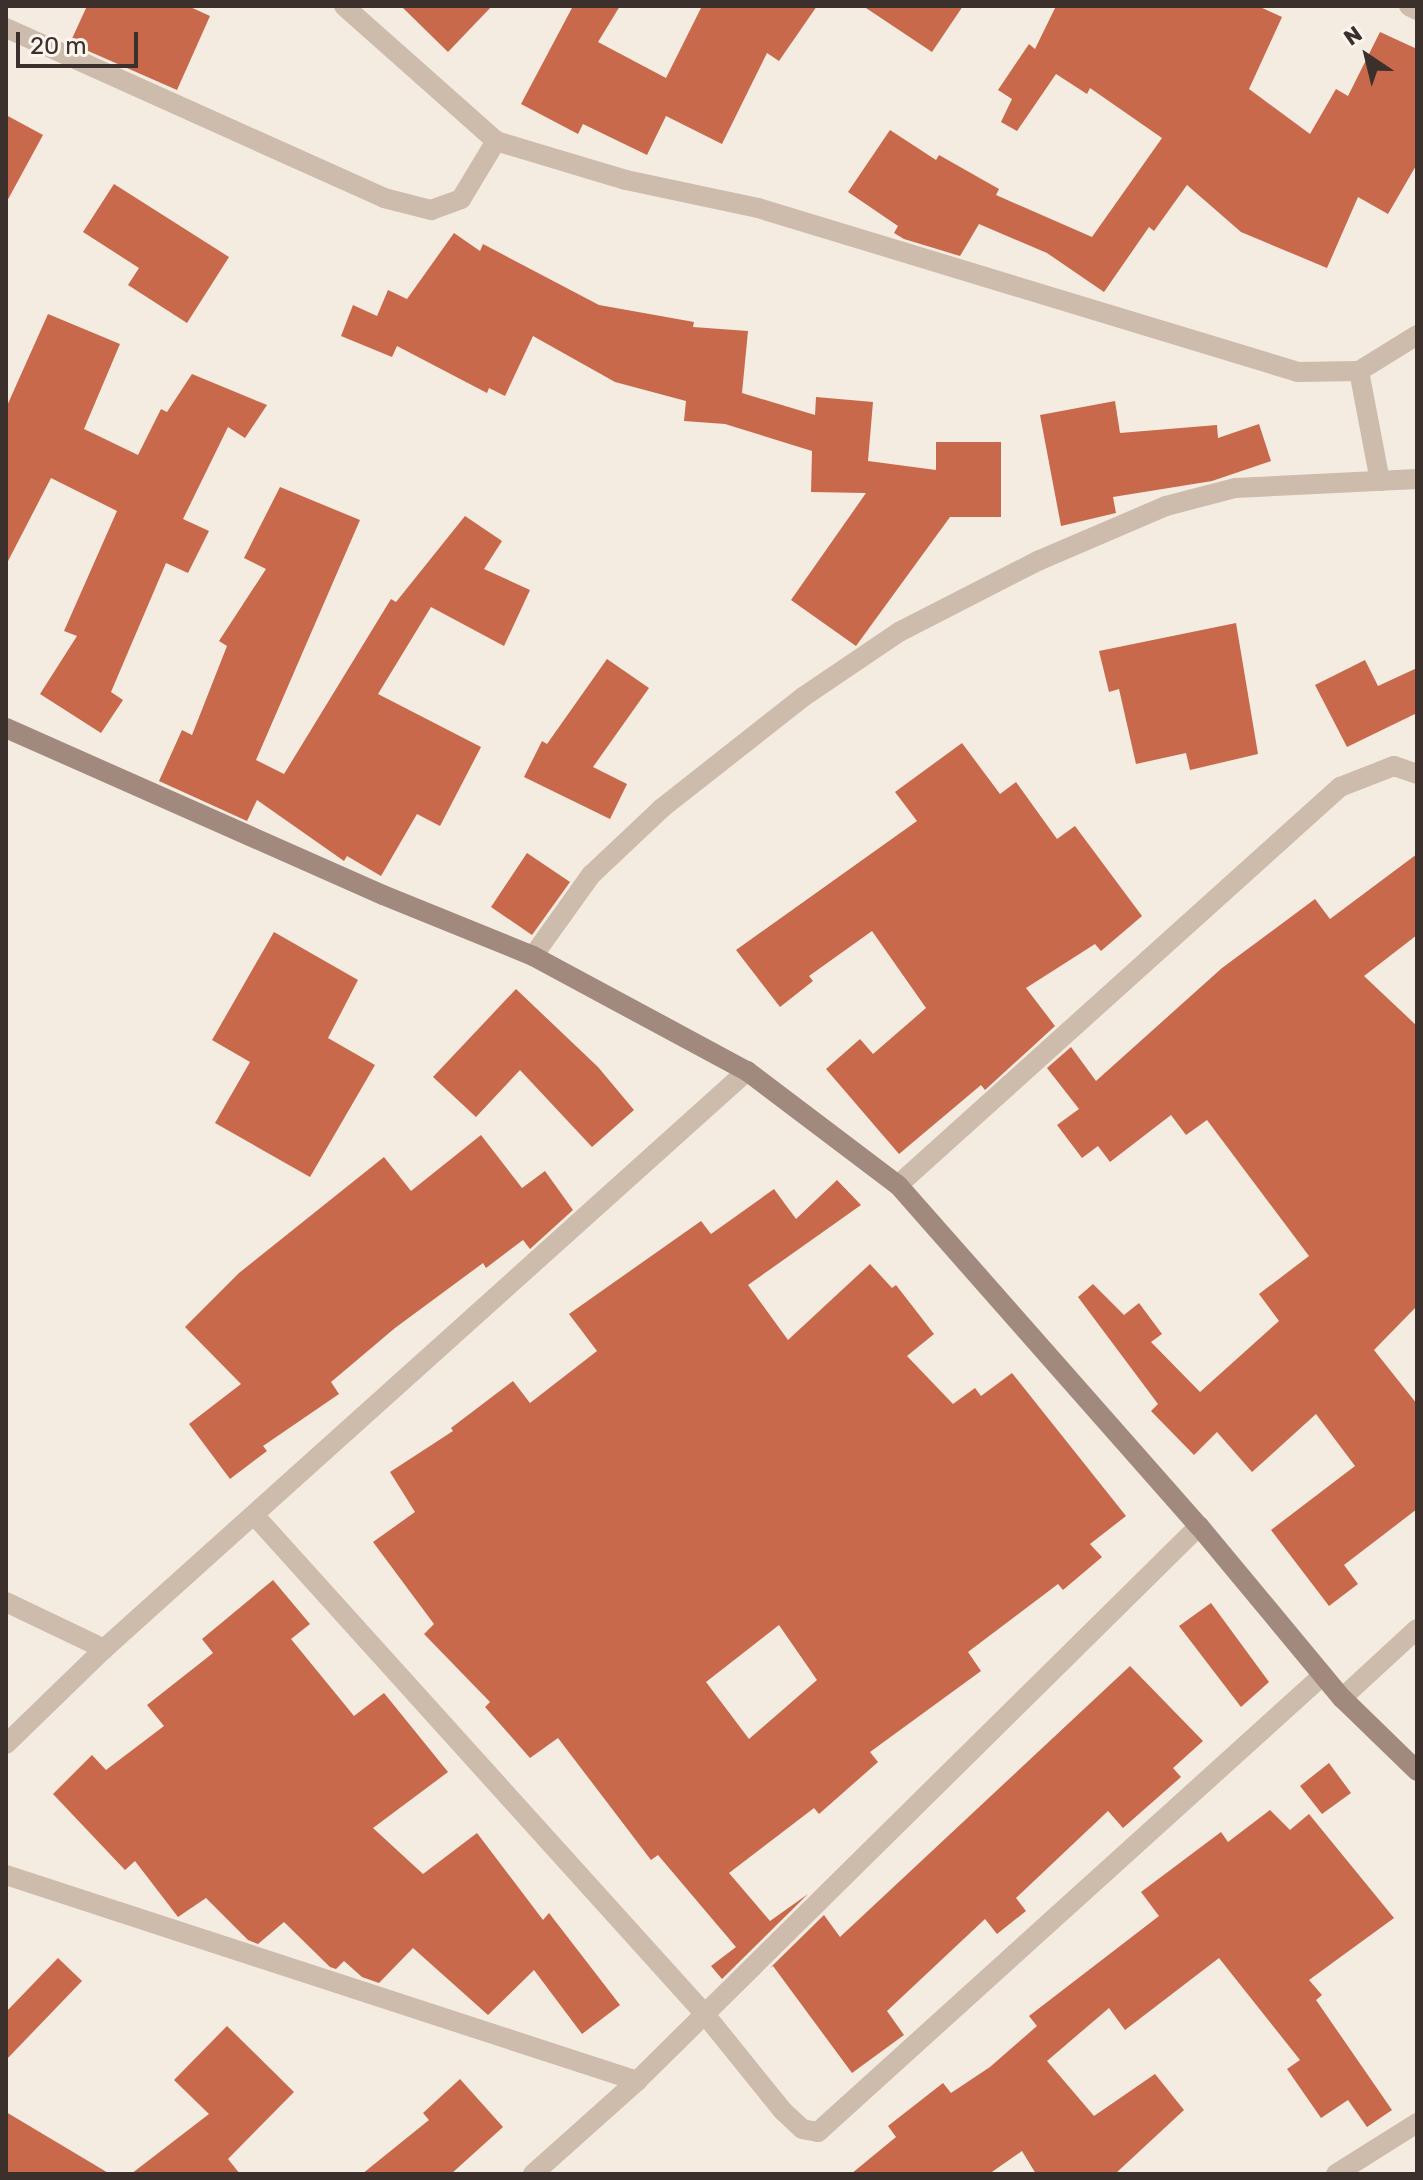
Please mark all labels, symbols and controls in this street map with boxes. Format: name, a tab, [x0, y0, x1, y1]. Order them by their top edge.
scale bar	[20, 16, 142, 66]
north arrow	[1327, 16, 1407, 96]
text: N	[1339, 20, 1367, 52]
text: 20 m	[30, 32, 87, 60]

